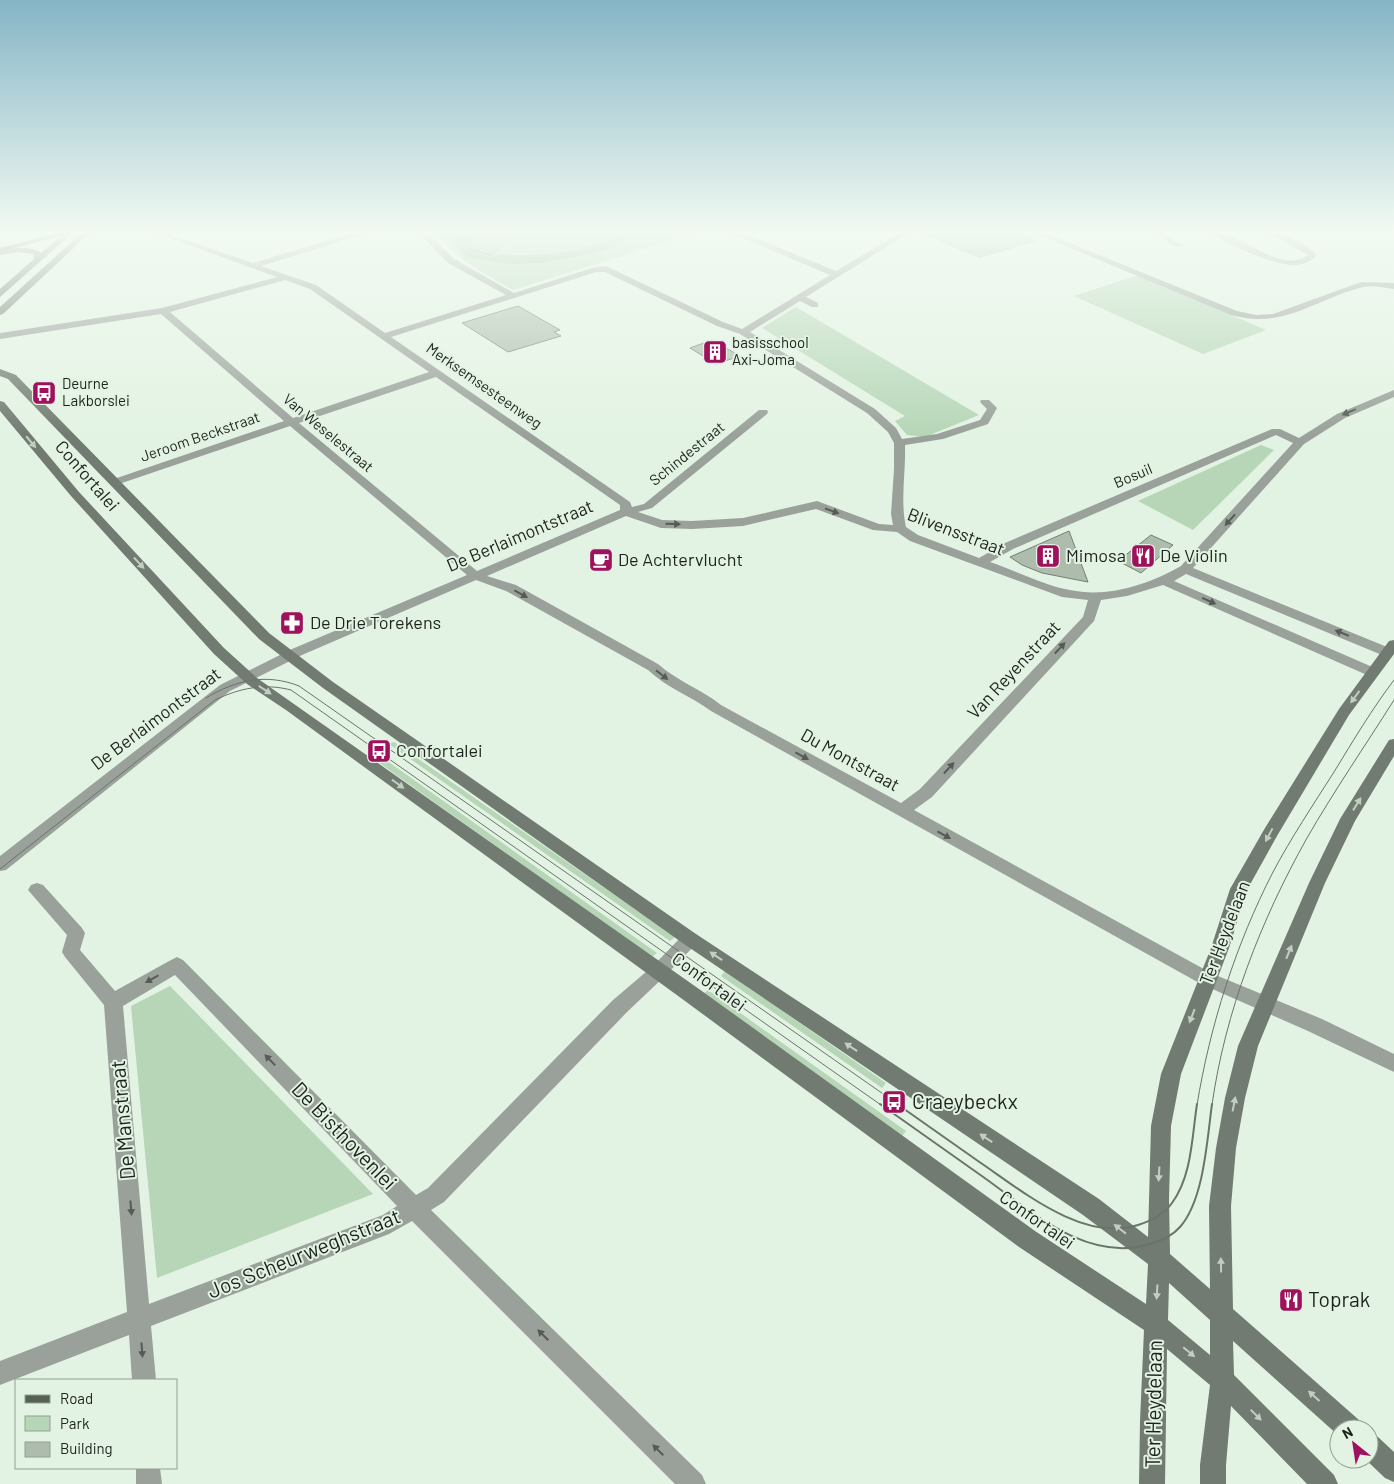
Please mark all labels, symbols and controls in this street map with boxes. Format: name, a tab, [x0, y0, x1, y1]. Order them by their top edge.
place label: basisschool Axi-Joma	[732, 333, 809, 368]
street label: Merksemsesteenweg	[423, 338, 546, 432]
building icon: basisschool Axi-Joma	[702, 339, 728, 365]
place label: Deurne Lakborslei	[62, 374, 130, 409]
bus stop icon: Deurne Lakborslei	[31, 380, 57, 406]
street label: Van Weselestraat	[280, 389, 378, 475]
street label: Jeroom Beckstraat	[138, 407, 262, 465]
one-way arrow	[1342, 408, 1356, 416]
street label: Schindestraat	[645, 417, 728, 489]
one-way arrow	[25, 435, 36, 448]
street label: Confortalei	[51, 435, 124, 515]
street label: Bosuil	[1111, 459, 1155, 491]
street label: De Berlaimontstraat	[443, 494, 596, 576]
street label: Blivensstraat	[905, 502, 1008, 560]
one-way arrow	[825, 508, 840, 515]
one-way arrow	[1224, 513, 1236, 525]
one-way arrow	[665, 521, 681, 529]
building icon: Mimosa	[1035, 543, 1061, 569]
restaurant icon: De Violin	[1130, 543, 1156, 569]
place label: Mimosa	[1066, 544, 1126, 566]
place label: De Violin	[1160, 544, 1228, 566]
cafe icon: De Achtervlucht	[588, 547, 614, 573]
place label: De Achtervlucht	[618, 548, 743, 570]
one-way arrow	[133, 557, 145, 569]
one-way arrow	[515, 589, 528, 598]
one-way arrow	[1202, 597, 1216, 605]
pharmacy icon: De Drie Torekens	[279, 610, 305, 636]
place label: De Drie Torekens	[310, 611, 441, 633]
street label: Van Reyenstraat	[962, 616, 1064, 723]
one-way arrow	[1335, 629, 1349, 637]
one-way arrow	[1054, 643, 1066, 655]
street label: De Berlaimontstraat	[86, 662, 225, 774]
one-way arrow	[655, 670, 669, 680]
one-way arrow	[258, 686, 272, 695]
one-way arrow	[1350, 690, 1360, 704]
street label: Du Montstraat	[797, 723, 904, 795]
bus stop icon: Confortalei	[366, 738, 392, 764]
place label: Confortalei	[396, 739, 483, 761]
one-way arrow	[795, 751, 808, 760]
one-way arrow	[944, 761, 955, 774]
one-way arrow	[391, 779, 405, 789]
one-way arrow	[1353, 798, 1362, 811]
one-way arrow	[1265, 828, 1273, 843]
one-way arrow	[936, 831, 951, 839]
street label: Ter Heydelaan	[1194, 878, 1254, 988]
one-way arrow	[1285, 945, 1293, 959]
street label: Confortalei	[668, 947, 751, 1016]
one-way arrow	[709, 952, 723, 961]
one-way arrow	[146, 975, 159, 984]
one-way arrow	[1188, 1009, 1195, 1024]
one-way arrow	[844, 1042, 858, 1052]
one-way arrow	[264, 1055, 276, 1067]
street label: De Manstraat	[104, 1059, 139, 1181]
street label: De Bisthovenlei	[287, 1076, 403, 1194]
place label: Craeybeckx	[912, 1088, 1018, 1113]
bus stop icon: Craeybeckx	[881, 1089, 907, 1115]
one-way arrow	[1231, 1096, 1239, 1112]
one-way arrow	[979, 1133, 993, 1143]
one-way arrow	[1154, 1166, 1162, 1182]
street label: Confortalei	[996, 1185, 1079, 1253]
one-way arrow	[127, 1200, 135, 1216]
street label: Jos Scheurweghstraat	[203, 1202, 404, 1303]
one-way arrow	[1114, 1224, 1127, 1235]
one-way arrow	[1217, 1257, 1225, 1273]
one-way arrow	[1153, 1284, 1161, 1300]
place label: Toprak	[1308, 1286, 1370, 1311]
restaurant icon: Toprak	[1278, 1287, 1304, 1313]
one-way arrow	[537, 1329, 549, 1341]
street label: Ter Heydelaan	[1139, 1340, 1166, 1468]
one-way arrow	[138, 1342, 146, 1358]
one-way arrow	[1182, 1347, 1195, 1358]
legend	[15, 1379, 178, 1469]
text: Road	[60, 1389, 93, 1407]
one-way arrow	[1307, 1391, 1320, 1402]
one-way arrow	[1250, 1408, 1262, 1420]
text: Park	[60, 1414, 90, 1432]
north arrow	[1329, 1419, 1379, 1469]
text: N	[1339, 1423, 1356, 1442]
text: Building	[60, 1439, 113, 1457]
one-way arrow	[652, 1444, 664, 1456]

